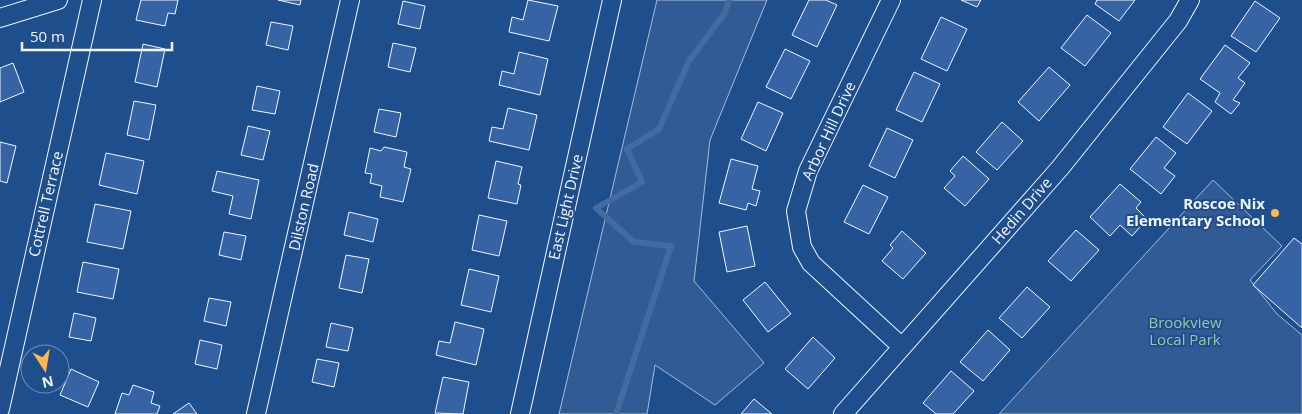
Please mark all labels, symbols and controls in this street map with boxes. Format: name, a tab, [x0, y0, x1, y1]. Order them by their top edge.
scale bar	[22, 20, 172, 52]
text: 50 m	[30, 26, 65, 46]
street label: Arbor Hill Drive	[796, 78, 860, 183]
street label: Cottrell Terrace	[23, 149, 67, 259]
street label: East Light Drive	[543, 152, 587, 262]
street label: Dilston Road	[283, 161, 323, 252]
street label: Hedin Drive	[987, 173, 1056, 248]
place label: Roscoe Nix Elementary School	[1126, 193, 1265, 230]
marker: Roscoe Nix Elementary School	[1269, 207, 1281, 219]
park label: Brookview Local Park	[1148, 312, 1222, 349]
north arrow	[20, 344, 70, 394]
text: N	[40, 372, 55, 393]

